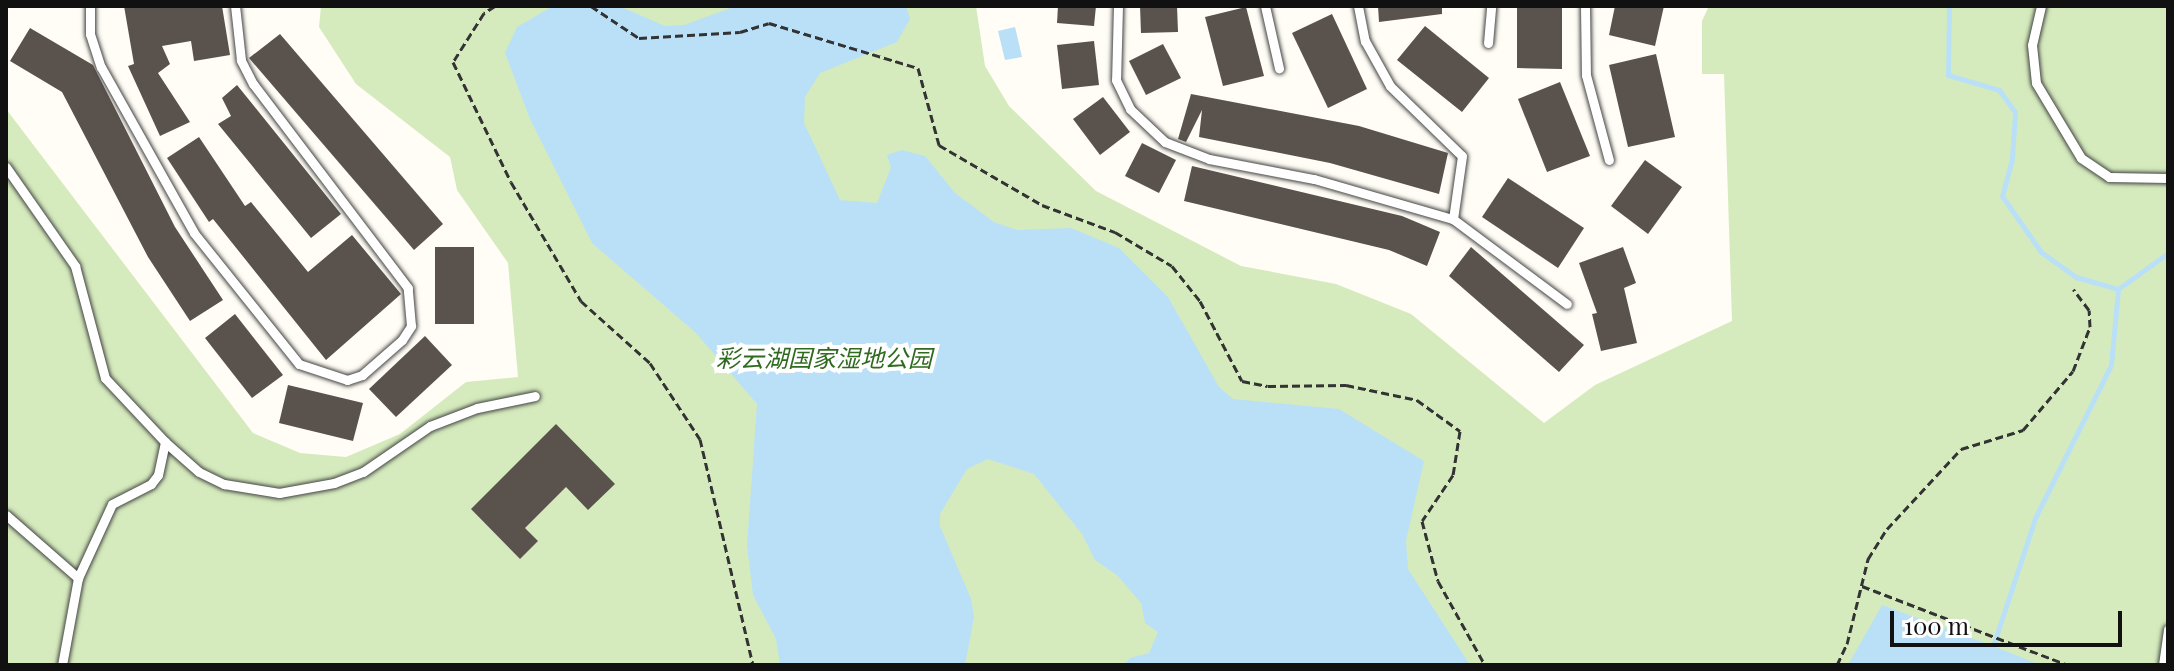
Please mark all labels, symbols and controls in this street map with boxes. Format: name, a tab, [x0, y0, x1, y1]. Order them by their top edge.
park label: 彩云湖国家湿地公园	[716, 344, 932, 372]
scale bar	[1894, 595, 2126, 645]
text: 100 m	[1904, 609, 1969, 641]

